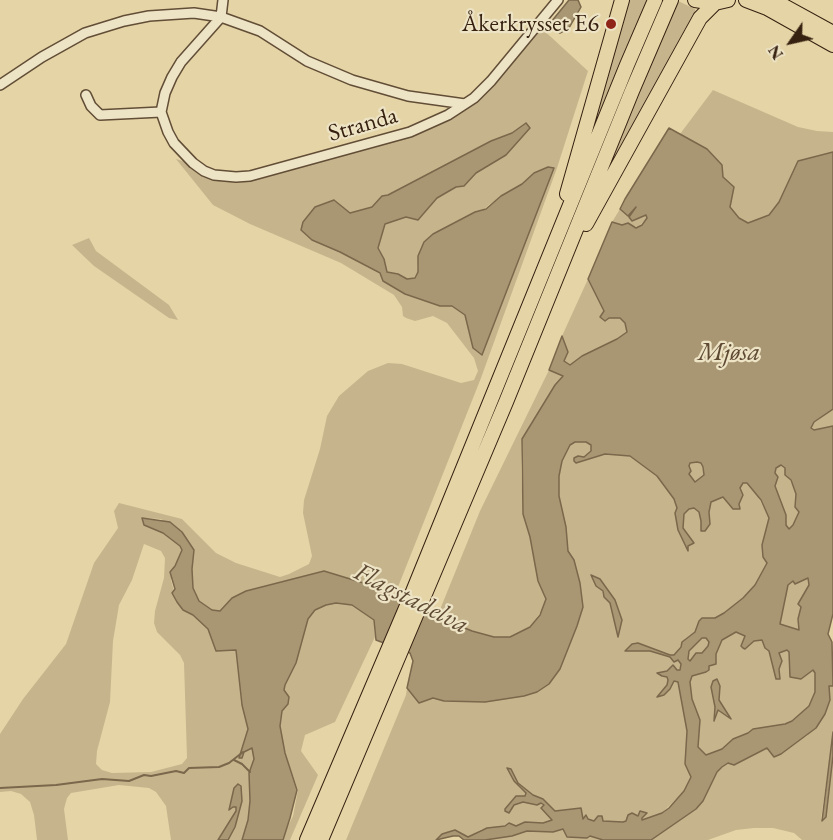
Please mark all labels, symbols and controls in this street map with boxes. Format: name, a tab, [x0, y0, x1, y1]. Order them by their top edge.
place label: Åkerkrysset E6	[462, 10, 599, 38]
north arrow	[761, 12, 821, 72]
marker: Åkerkrysset E6	[604, 17, 618, 31]
text: N	[763, 41, 788, 64]
street label: Stranda	[325, 101, 401, 149]
water label: Mjøsa	[698, 337, 760, 369]
water label: Flagstadelva	[349, 557, 473, 641]

